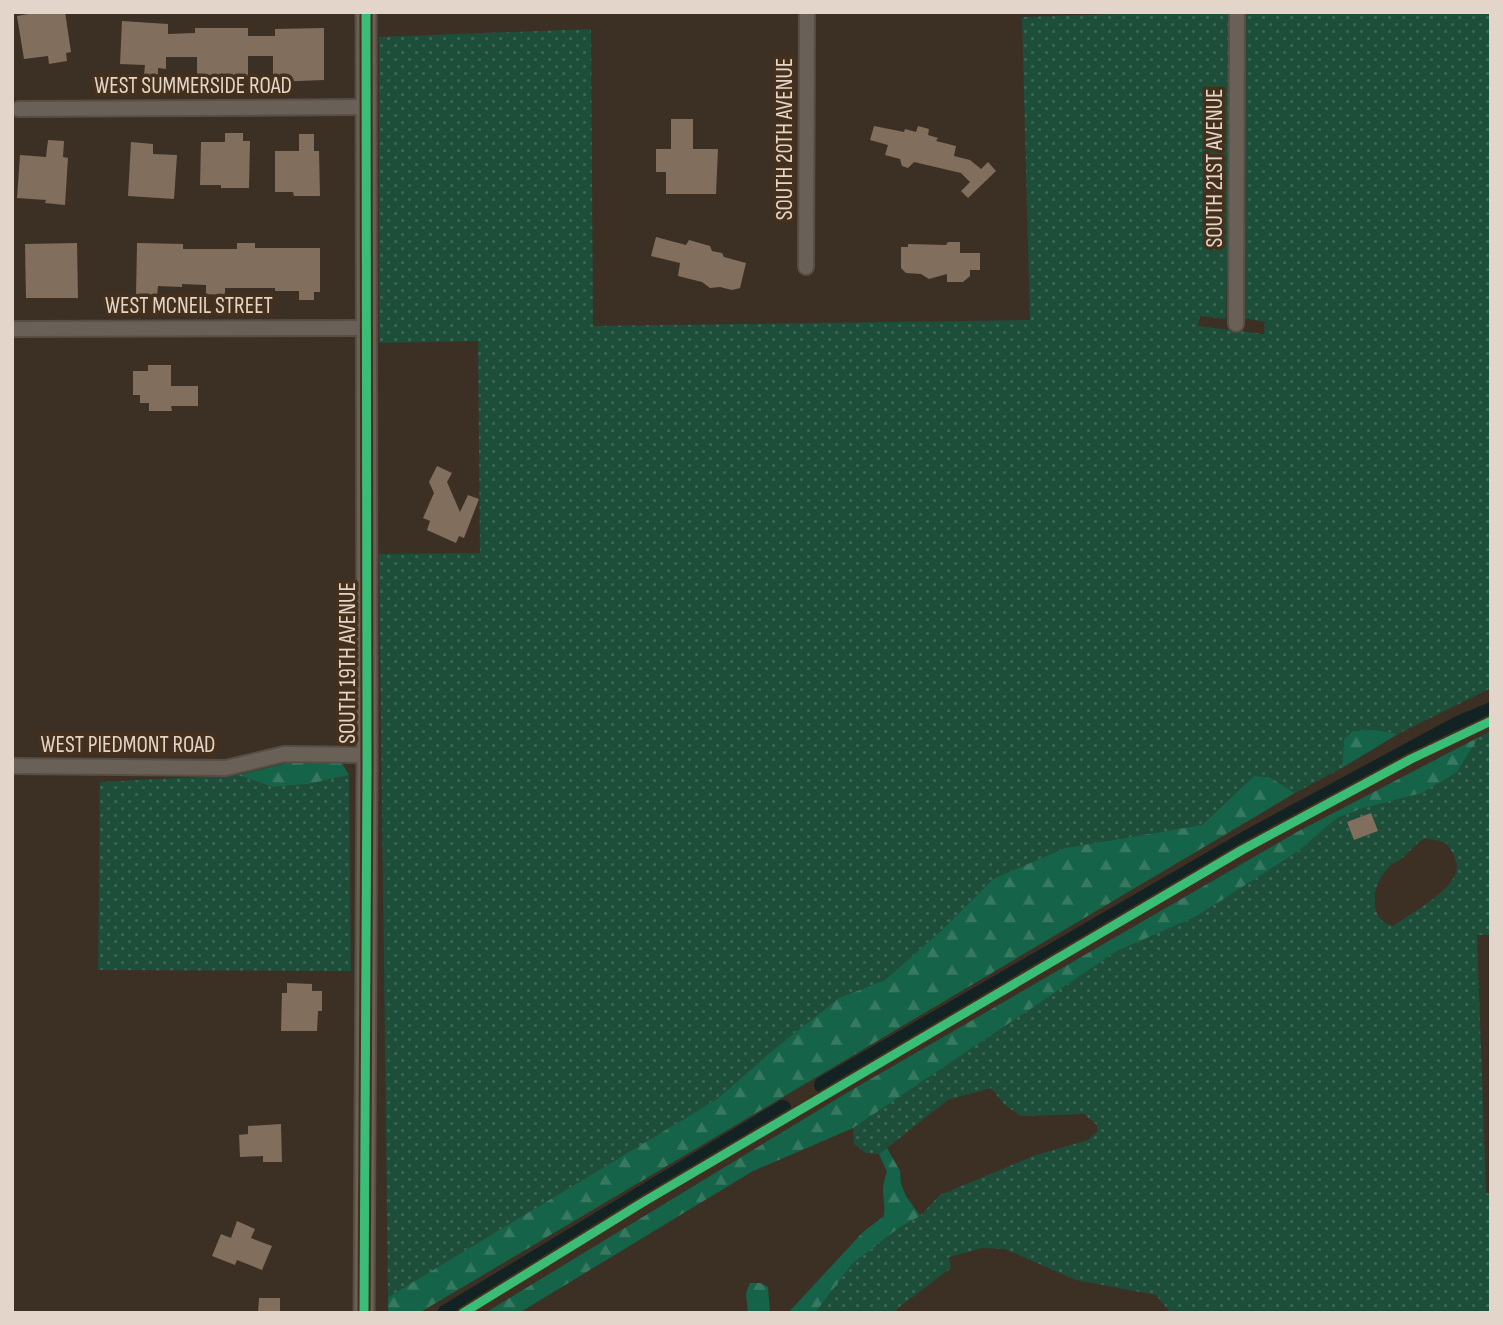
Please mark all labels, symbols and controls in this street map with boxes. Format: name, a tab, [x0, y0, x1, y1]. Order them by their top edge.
street label: SOUTH 20TH AVENUE	[771, 58, 799, 220]
street label: WEST SUMMERSIDE ROAD	[94, 72, 292, 100]
street label: SOUTH 21ST AVENUE	[1201, 88, 1229, 248]
street label: WEST MCNEIL STREET	[105, 292, 273, 320]
street label: SOUTH 19TH AVENUE	[334, 582, 362, 744]
street label: WEST PIEDMONT ROAD	[41, 731, 215, 759]

